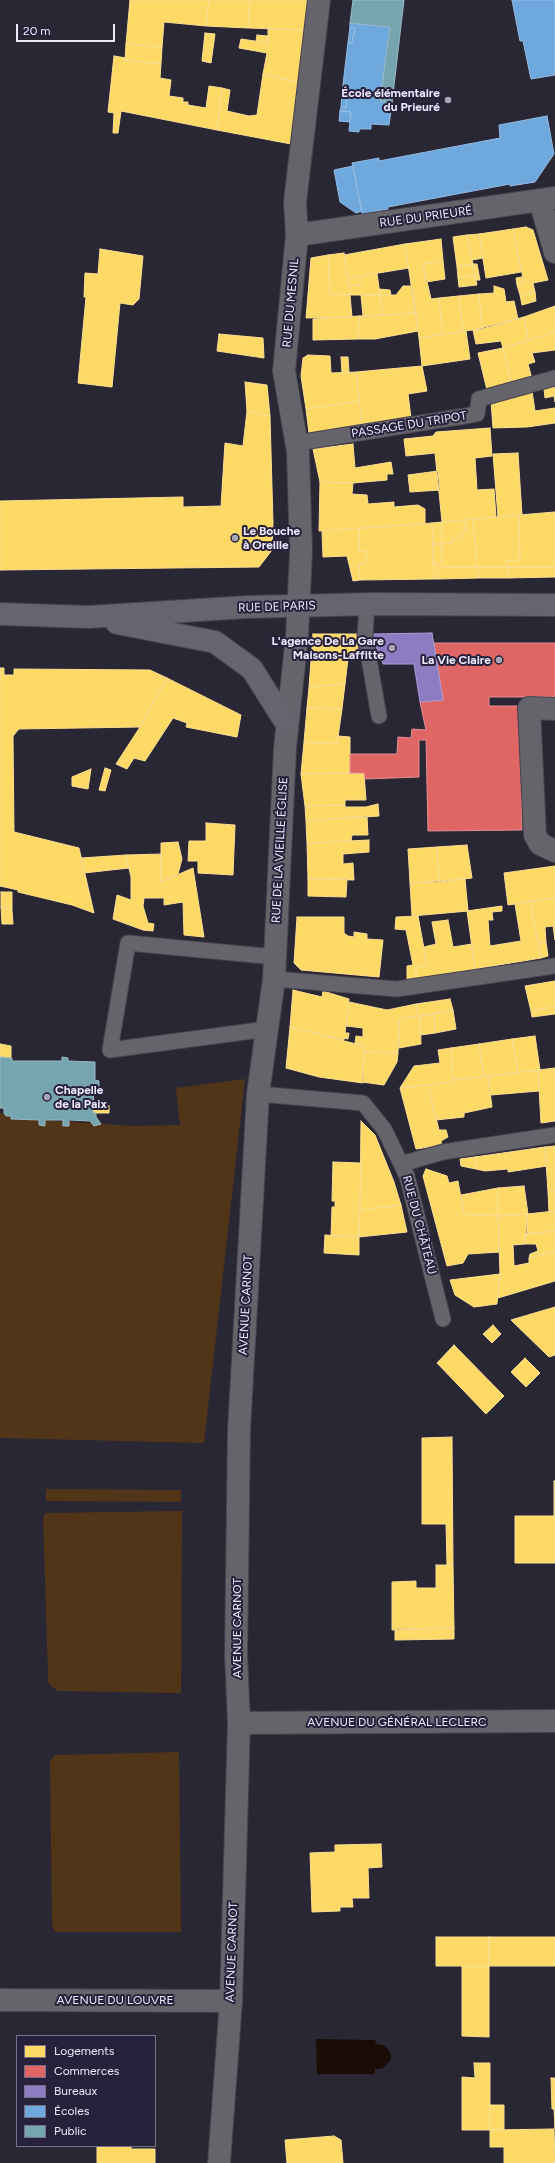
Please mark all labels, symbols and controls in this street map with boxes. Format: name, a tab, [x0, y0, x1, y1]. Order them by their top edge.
scale bar	[18, 16, 117, 42]
text: 20 m	[23, 24, 51, 38]
place label: École élémentaire du Prieuré	[341, 86, 440, 114]
marker: École élémentaire du Prieuré	[443, 95, 453, 105]
street label: RUE DU PRIEURÉ	[379, 203, 473, 231]
street label: RUE DU MESNIL	[280, 258, 302, 348]
street label: PASSAGE DU TRIPOT	[350, 409, 468, 441]
place label: Le Bouche à Oreille	[243, 524, 300, 552]
marker: Le Bouche à Oreille	[230, 533, 240, 543]
street label: RUE DE PARIS	[238, 598, 316, 616]
place label: L'agence De La Gare Maisons-Laffitte	[271, 634, 384, 662]
marker: L'agence De La Gare Maisons-Laffitte	[387, 643, 397, 653]
place label: La Vie Claire	[422, 653, 491, 667]
marker: La Vie Claire	[494, 655, 504, 665]
street label: RUE DE LA VIEILLE ÉGLISE	[269, 777, 291, 923]
place label: Chapelle de la Paix	[55, 1083, 107, 1111]
marker: Chapelle de la Paix	[42, 1092, 52, 1102]
street label: RUE DU CHÂTEAU	[399, 1174, 439, 1276]
street label: AVENUE CARNOT	[236, 1255, 256, 1355]
street label: AVENUE CARNOT	[230, 1578, 244, 1678]
street label: AVENUE DU GÉNÉRAL LECLERC	[307, 1715, 487, 1729]
street label: AVENUE CARNOT	[223, 1902, 241, 2002]
street label: AVENUE DU LOUVRE	[56, 1993, 174, 2007]
legend	[16, 2035, 156, 2147]
text: Logements	[54, 2044, 114, 2058]
text: Commerces	[54, 2064, 119, 2078]
text: Bureaux	[54, 2084, 97, 2098]
text: Écoles	[54, 2104, 89, 2118]
text: Public	[54, 2124, 87, 2138]

